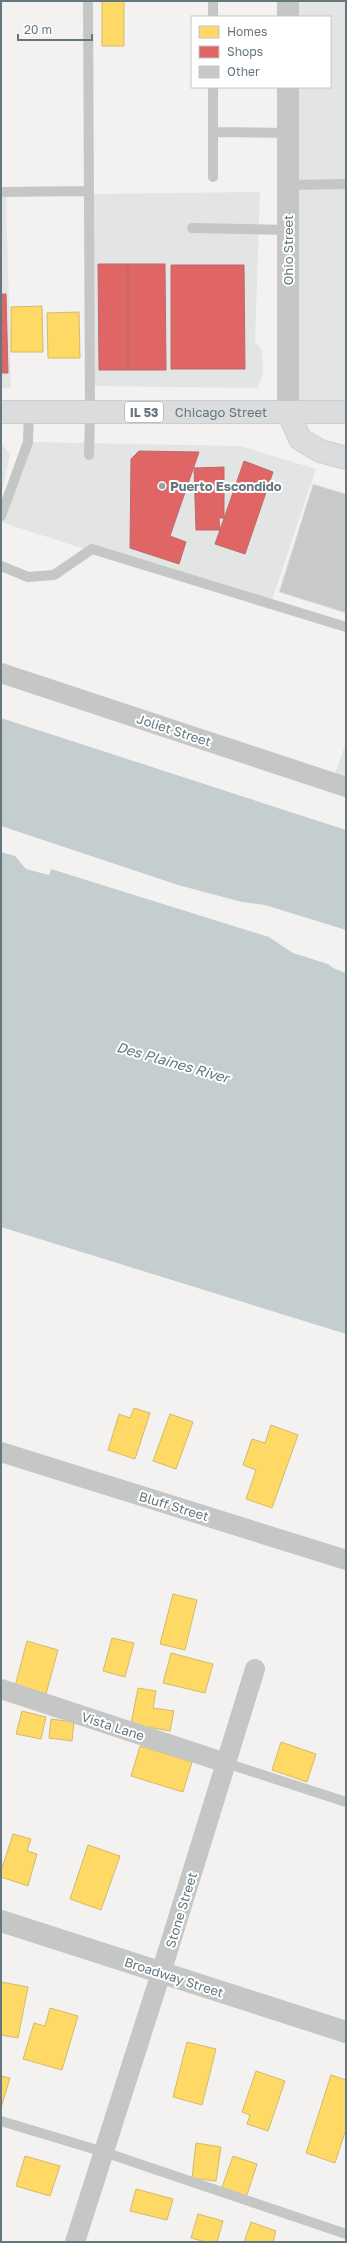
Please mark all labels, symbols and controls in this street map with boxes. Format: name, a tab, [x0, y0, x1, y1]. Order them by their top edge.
scale bar	[18, 16, 92, 42]
legend	[191, 16, 331, 88]
text: 20 m	[24, 22, 52, 37]
text: Homes	[227, 24, 267, 39]
text: Shops	[227, 44, 263, 59]
text: Other	[227, 64, 260, 79]
street label: Ohio Street	[280, 215, 296, 285]
road number: IL 53	[125, 402, 163, 422]
street label: Chicago Street	[175, 404, 267, 420]
place label: Puerto Escondido	[170, 478, 282, 494]
marker: Puerto Escondido	[157, 481, 167, 491]
street label: Joliet Street	[135, 710, 213, 750]
water label: Des Plaines River	[115, 1038, 234, 1087]
street label: Bluff Street	[137, 1488, 211, 1524]
street label: Vista Lane	[79, 1708, 147, 1744]
street label: Stone Street	[162, 1870, 200, 1950]
street label: Broadway Street	[122, 1953, 226, 2001]

